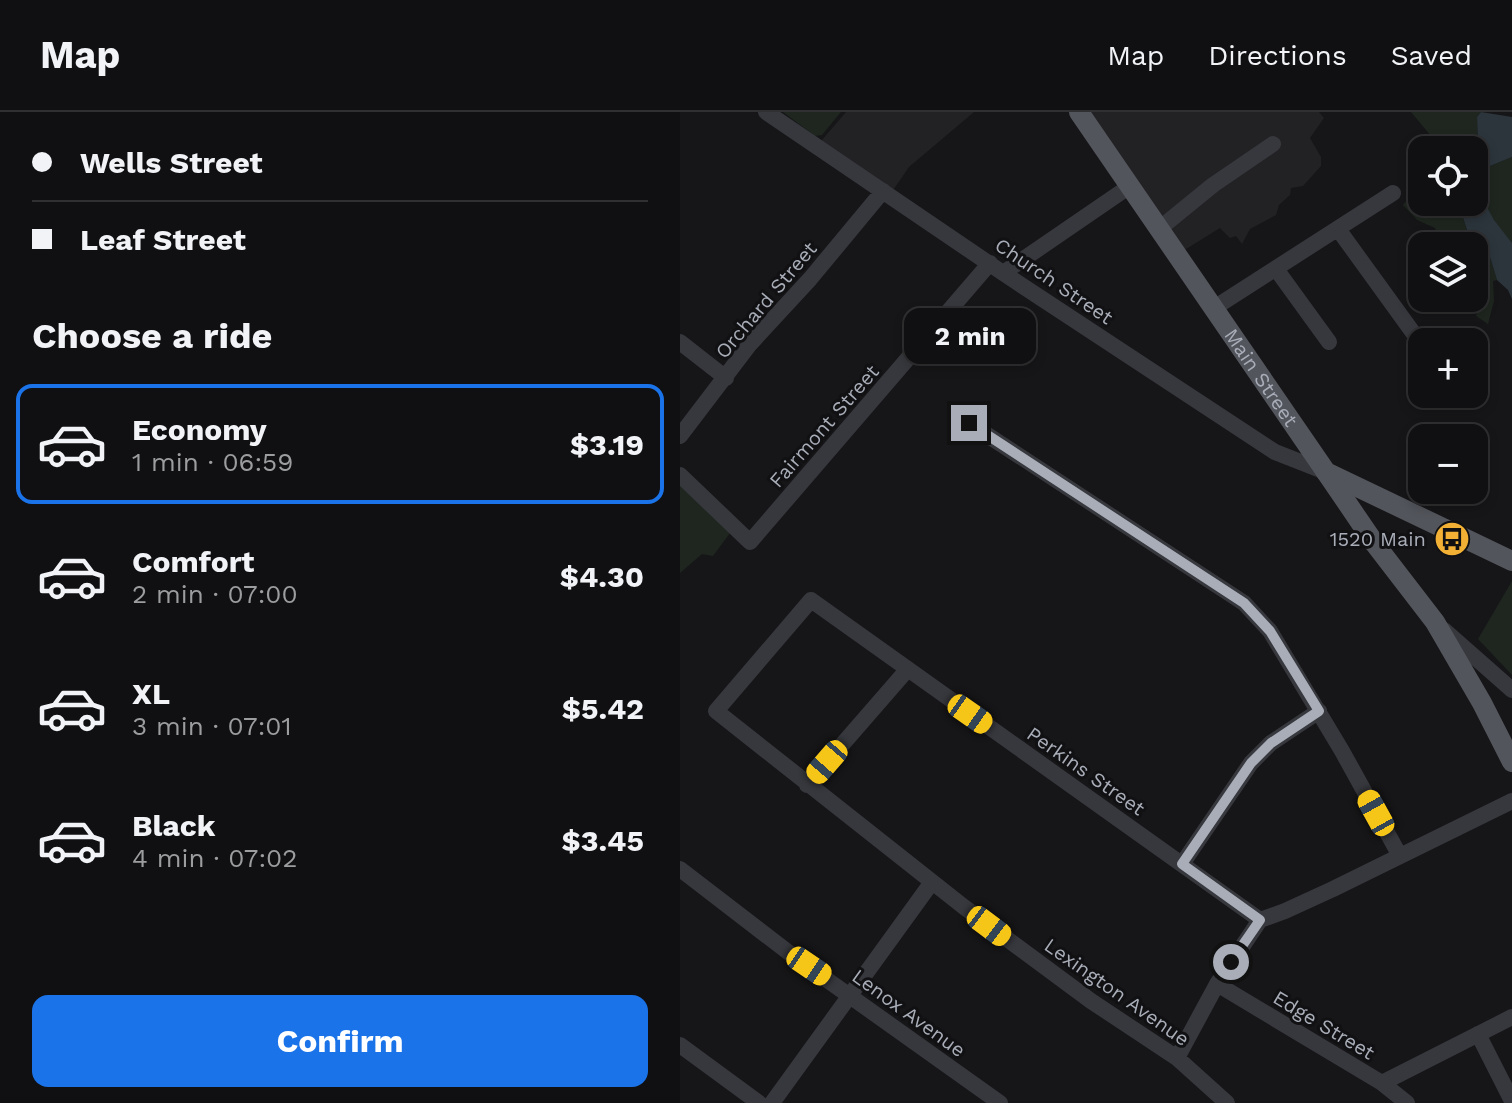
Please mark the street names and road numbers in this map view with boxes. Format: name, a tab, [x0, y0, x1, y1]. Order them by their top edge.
street label: Church Street	[991, 233, 1118, 330]
street label: Orchard Street	[710, 236, 822, 363]
street label: Main Street	[1219, 324, 1303, 431]
street label: Fairmont Street	[764, 359, 884, 492]
street label: Perkins Street	[1022, 721, 1150, 821]
street label: Lexington Avenue	[1040, 933, 1194, 1051]
street label: Lenox Avenue	[848, 964, 970, 1062]
street label: Edge Street	[1269, 985, 1380, 1065]

